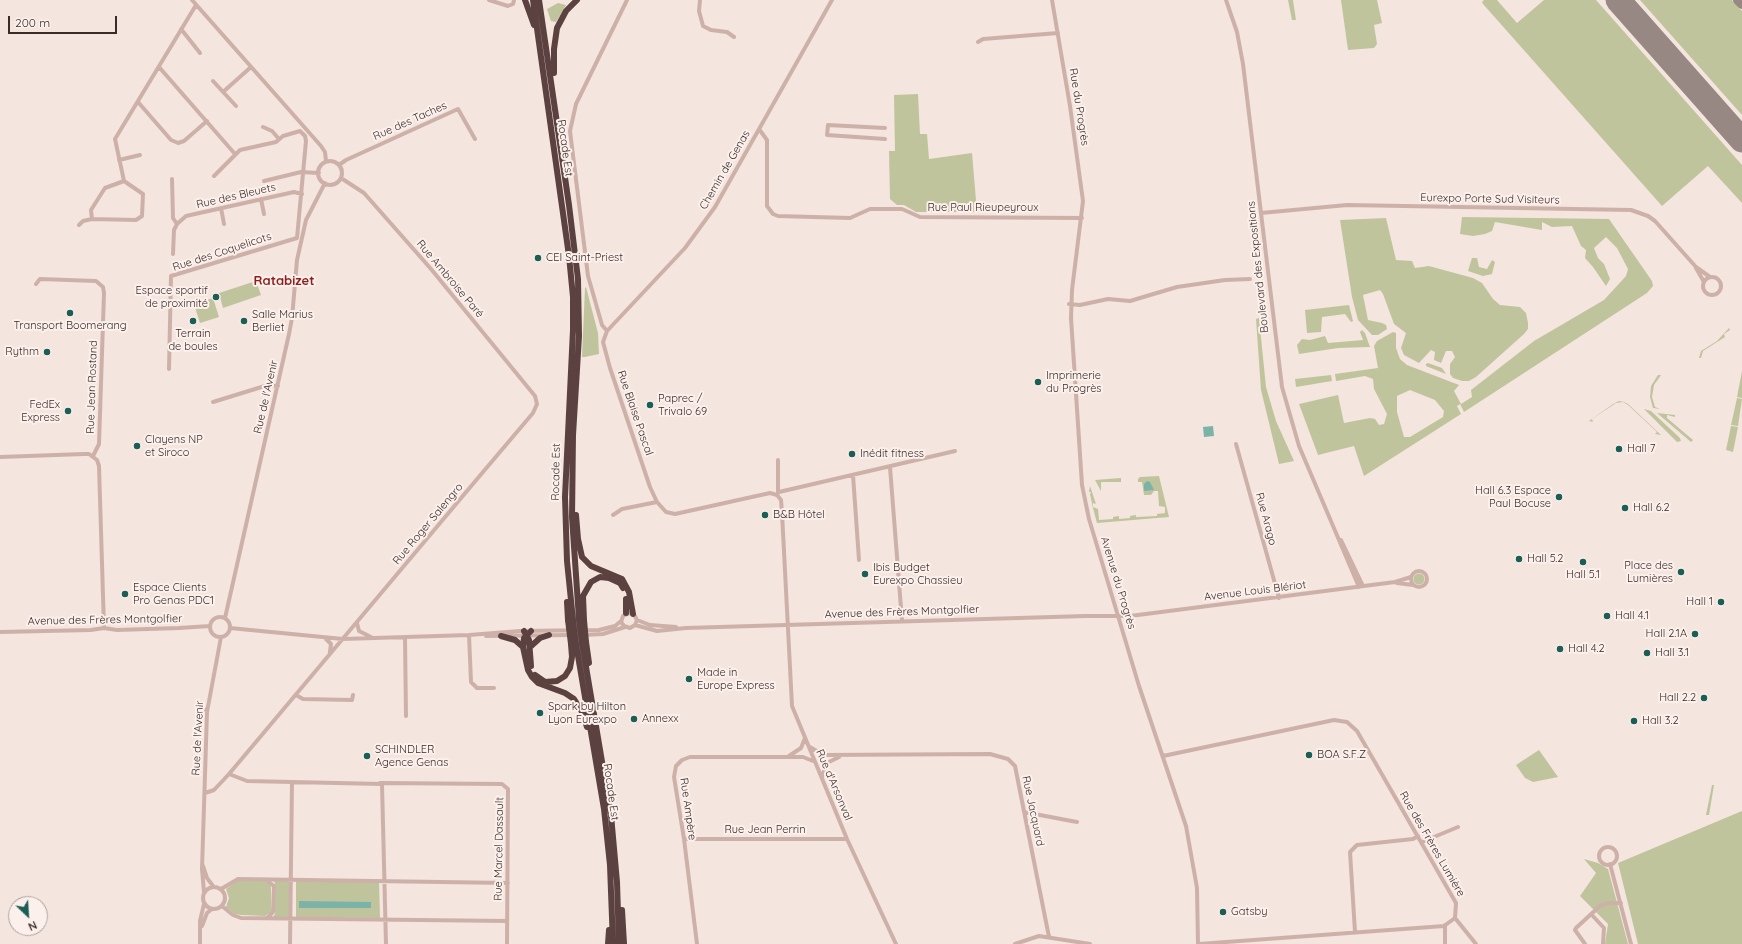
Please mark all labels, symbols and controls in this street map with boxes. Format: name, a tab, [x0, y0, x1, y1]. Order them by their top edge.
scale bar	[10, 8, 119, 34]
text: 200 m	[15, 15, 50, 30]
street label: Rue du Progrès	[1066, 67, 1092, 147]
street label: Rue des Taches	[371, 99, 449, 143]
street label: Rocade Est	[554, 119, 576, 177]
street label: Chemin de Genas	[697, 128, 753, 212]
street label: Rue des Bleuets	[195, 180, 277, 212]
street label: Eurexpo Porte Sud Visiteurs	[1420, 191, 1560, 207]
street label: Boulevard des Expositions	[1245, 200, 1271, 334]
street label: Rue Paul Rieupeyroux	[927, 201, 1039, 215]
street label: Rue des Coquelicots	[171, 230, 273, 274]
street label: Rue Ambroise Paré	[414, 237, 486, 321]
place label: CEI Saint-Priest	[546, 251, 623, 265]
marker: CEI Saint-Priest	[533, 253, 543, 263]
district label: Ratabizet	[253, 273, 315, 289]
place label: Espace sportif de proximité	[136, 284, 208, 310]
marker: Espace sportif de proximité	[211, 292, 221, 302]
marker: Transport Boomerang	[65, 308, 75, 318]
place label: Salle Marius Berliet	[252, 308, 313, 334]
marker: Terrain de boules	[188, 316, 198, 326]
marker: Salle Marius Berliet	[239, 316, 249, 326]
place label: Transport Boomerang	[13, 319, 127, 333]
place label: Terrain de boules	[168, 327, 218, 353]
street label: Rue Jean Rostand	[84, 340, 100, 434]
place label: Rythm	[5, 345, 39, 359]
marker: Rythm	[42, 347, 52, 357]
street label: Rue de l'Avenir	[251, 359, 281, 435]
street label: Rue Blaise Pascal	[614, 369, 656, 457]
place label: Imprimerie du Progrès	[1046, 369, 1102, 395]
marker: Imprimerie du Progrès	[1033, 377, 1043, 387]
place label: Paprec / Trivalo 69	[658, 392, 707, 418]
place label: FedEx Express	[21, 398, 60, 424]
marker: Paprec / Trivalo 69	[645, 400, 655, 410]
marker: FedEx Express	[63, 406, 73, 416]
place label: Clayens NP et Siroco	[145, 433, 203, 459]
marker: Clayens NP et Siroco	[132, 441, 142, 451]
place label: Hall 7	[1627, 442, 1655, 456]
street label: Rocade Est	[549, 443, 563, 501]
marker: Hall 7	[1614, 444, 1624, 454]
place label: Inédit fitness	[860, 447, 924, 461]
marker: Inédit fitness	[847, 449, 857, 459]
street label: Rue Roger Salengro	[390, 481, 466, 567]
place label: Hall 6.3 Espace Paul Bocuse	[1475, 484, 1551, 510]
street label: Rue Arago	[1253, 491, 1279, 547]
marker: Hall 6.3 Espace Paul Bocuse	[1554, 492, 1564, 502]
place label: Hall 6.2	[1633, 501, 1670, 515]
marker: Hall 6.2	[1620, 503, 1630, 513]
place label: B&B Hôtel	[773, 508, 825, 522]
marker: B&B Hôtel	[760, 510, 770, 520]
street label: Avenue du Progrès	[1098, 535, 1138, 631]
place label: Hall 5.2	[1527, 552, 1563, 566]
marker: Hall 5.2	[1514, 554, 1524, 564]
marker: Hall 5.1	[1578, 557, 1588, 567]
place label: Place des Lumières	[1624, 559, 1673, 585]
place label: Ibis Budget Eurexpo Chassieu	[873, 561, 962, 587]
marker: Place des Lumières	[1676, 567, 1686, 577]
place label: Hall 5.1	[1566, 568, 1600, 582]
marker: Ibis Budget Eurexpo Chassieu	[860, 569, 870, 579]
street label: Avenue Louis Blériot	[1203, 578, 1307, 604]
place label: Espace Clients Pro Genas PDC1	[133, 581, 214, 607]
marker: Espace Clients Pro Genas PDC1	[120, 589, 130, 599]
place label: Hall 1	[1686, 595, 1713, 609]
marker: Hall 1	[1716, 597, 1726, 607]
street label: Avenue des Frères Montgolfier	[824, 603, 980, 621]
place label: Hall 4.1	[1615, 609, 1649, 623]
marker: Hall 4.1	[1602, 611, 1612, 621]
street label: Avenue des Frères Montgolfier	[28, 612, 182, 628]
place label: Hall 2.1A	[1646, 627, 1687, 641]
marker: Hall 2.1A	[1690, 629, 1700, 639]
place label: Hall 4.2	[1568, 642, 1605, 656]
marker: Hall 4.2	[1555, 644, 1565, 654]
place label: Hall 3.1	[1655, 646, 1689, 660]
marker: Hall 3.1	[1642, 648, 1652, 658]
place label: Made in Europe Express	[697, 666, 775, 692]
marker: Made in Europe Express	[684, 674, 694, 684]
place label: Hall 2.2	[1659, 691, 1696, 705]
marker: Hall 2.2	[1699, 693, 1709, 703]
street label: Rue de l'Avenir	[189, 700, 207, 776]
place label: Spark by Hilton Lyon Eurexpo	[548, 700, 626, 726]
marker: Spark by Hilton Lyon Eurexpo	[535, 708, 545, 718]
place label: Annexx	[642, 712, 679, 726]
marker: Annexx	[629, 714, 639, 724]
place label: Hall 3.2	[1642, 714, 1678, 728]
marker: Hall 3.2	[1629, 716, 1639, 726]
place label: SCHINDLER Agence Genas	[375, 743, 448, 769]
street label: Rue d'Arsonval	[813, 747, 855, 823]
place label: BOA S.F.Z	[1317, 748, 1366, 762]
marker: BOA S.F.Z	[1304, 750, 1314, 760]
marker: SCHINDLER Agence Genas	[362, 751, 372, 761]
street label: Rocade Est	[600, 763, 622, 821]
street label: Rue Jacquard	[1019, 775, 1047, 847]
street label: Rue Ampère	[677, 777, 699, 841]
street label: Rue des Frères Lumière	[1396, 789, 1468, 899]
street label: Rue Marcel Dassault	[491, 797, 507, 901]
street label: Rue Jean Perrin	[724, 823, 806, 837]
north arrow	[8, 896, 48, 936]
place label: Gatsby	[1231, 905, 1267, 919]
marker: Gatsby	[1218, 907, 1228, 917]
text: N	[26, 918, 39, 934]

